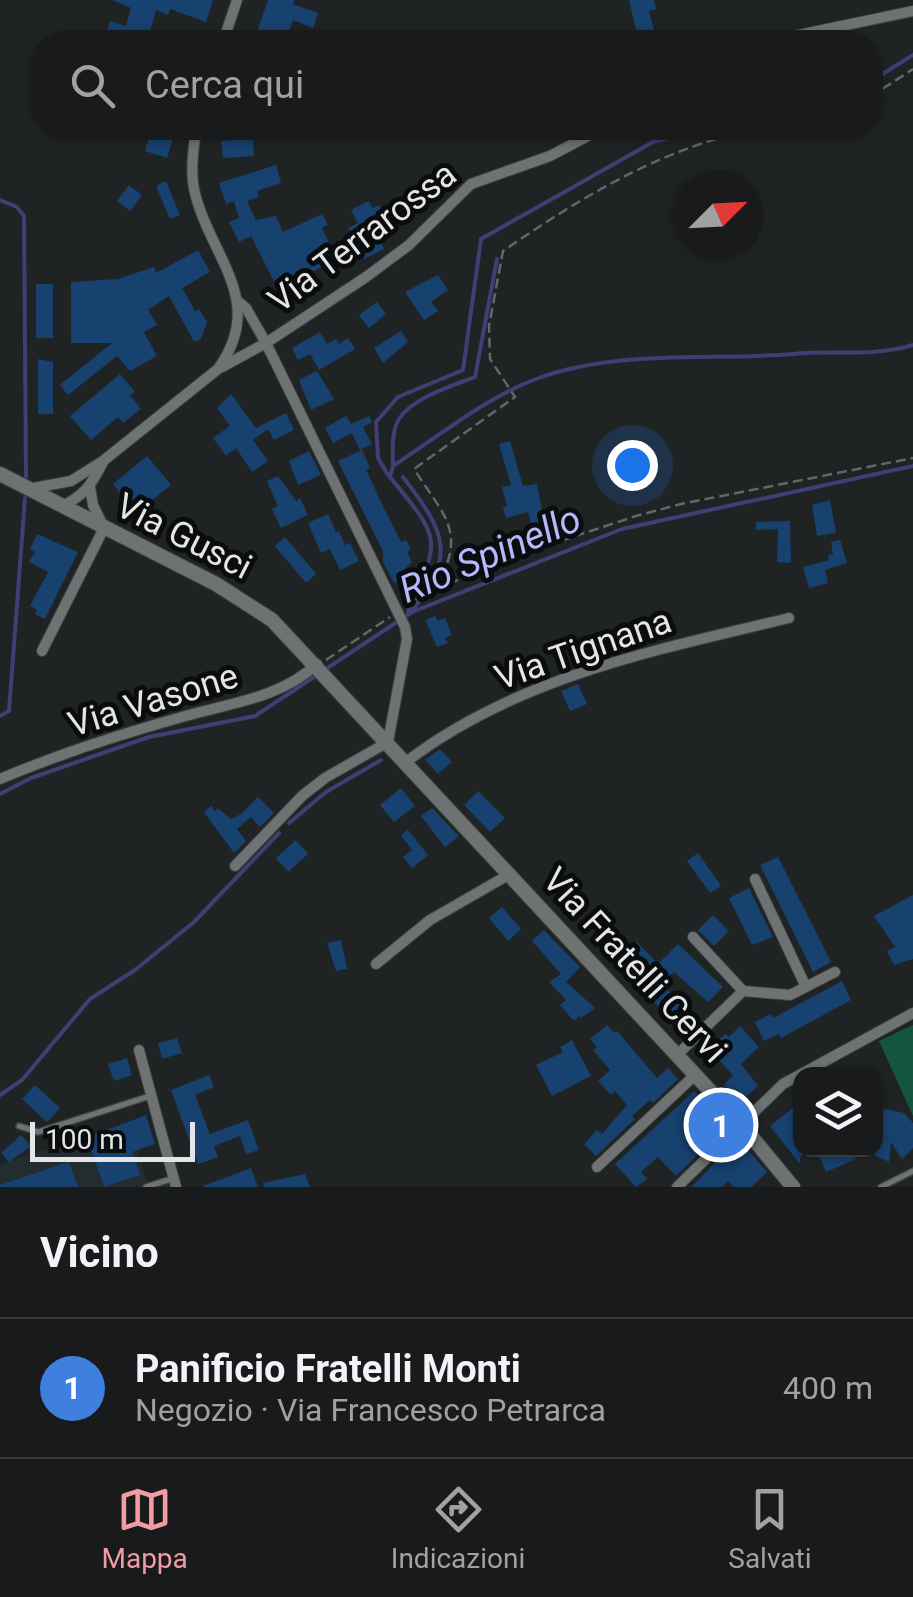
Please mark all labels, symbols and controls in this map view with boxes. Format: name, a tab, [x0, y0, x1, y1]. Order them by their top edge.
search box	[30, 30, 883, 140]
icon: search	[65, 58, 120, 113]
text: Cerca qui	[145, 63, 304, 107]
street label: Via Terrarossa	[260, 154, 464, 321]
north arrow	[673, 170, 763, 260]
your location	[607, 440, 658, 491]
street label: Via Gusci	[109, 485, 258, 588]
water label: Rio Spinello	[393, 496, 587, 612]
street label: Via Tignana	[490, 600, 677, 699]
street label: Via Vasone	[63, 655, 243, 746]
street label: Via Fratelli Cervi	[534, 860, 735, 1071]
map controls	[793, 1067, 883, 1157]
button: layers	[793, 1067, 883, 1157]
pin: 1	[688, 1088, 754, 1162]
scale bar	[30, 1117, 195, 1162]
text: 100 m	[45, 1123, 124, 1156]
text: Vicino	[40, 1228, 159, 1277]
text: Panificio Fratelli Monti	[135, 1347, 521, 1391]
text: 1	[63, 1369, 82, 1407]
text: 400 m	[783, 1369, 873, 1407]
text: Negozio · Via Francesco Petrarca	[135, 1391, 606, 1429]
tab: Mappa	[101, 1482, 188, 1575]
tab: Indicazioni	[391, 1482, 525, 1575]
tab: Salvati	[728, 1482, 811, 1575]

